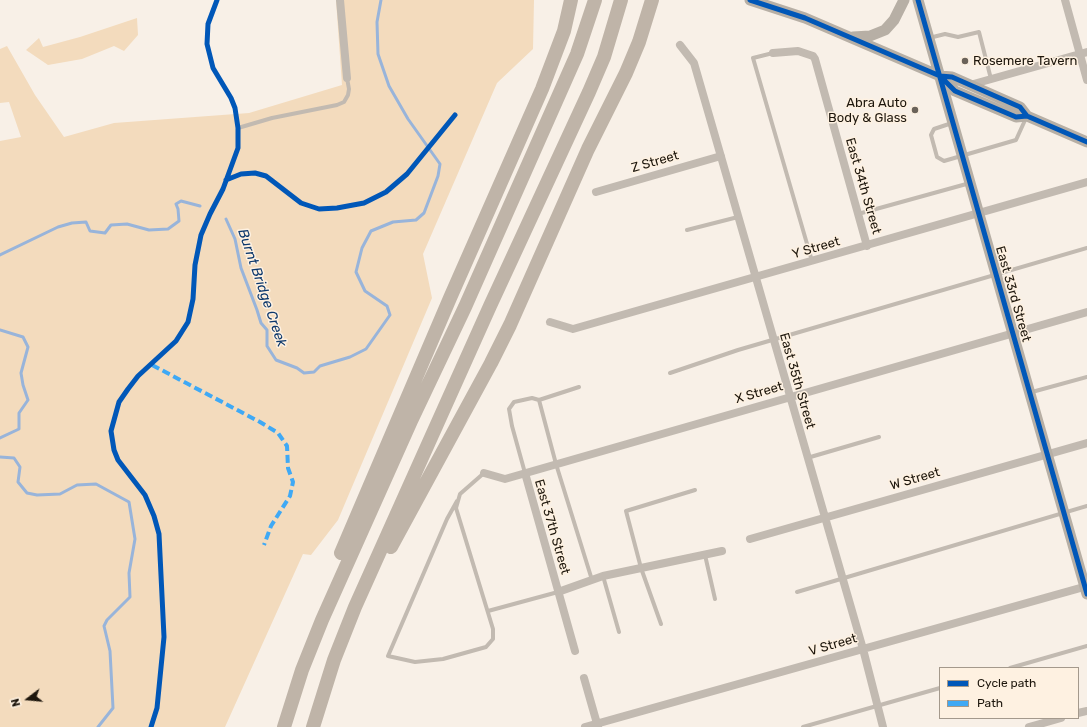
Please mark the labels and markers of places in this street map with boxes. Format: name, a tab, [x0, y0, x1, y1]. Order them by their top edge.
place label: Rosemere Tavern	[973, 53, 1077, 69]
marker: Rosemere Tavern	[960, 56, 970, 66]
place label: Abra Auto Body & Glass	[828, 95, 907, 126]
marker: Abra Auto Body & Glass	[910, 105, 920, 115]

